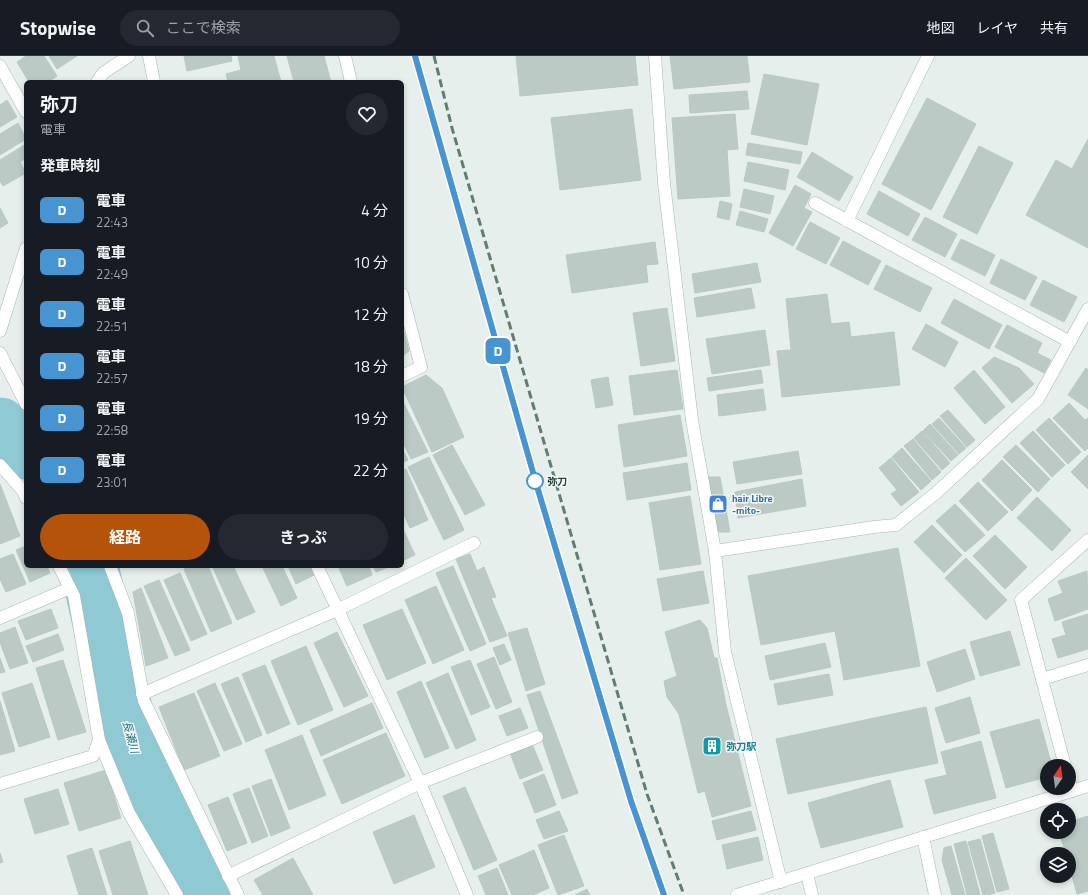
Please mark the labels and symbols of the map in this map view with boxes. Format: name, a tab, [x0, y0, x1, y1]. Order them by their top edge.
line badge: D	[485, 338, 511, 364]
marker: 弥刀	[526, 472, 544, 490]
place label: 弥刀	[547, 474, 567, 489]
place label: hair Libre -mito-	[732, 491, 773, 518]
shop icon: hair Libre -mito-	[707, 493, 729, 515]
water label: 長瀬川	[119, 719, 143, 756]
building icon: 弥刀駅	[701, 735, 723, 757]
place label: 弥刀駅	[726, 739, 757, 754]
north arrow	[1040, 759, 1076, 795]

